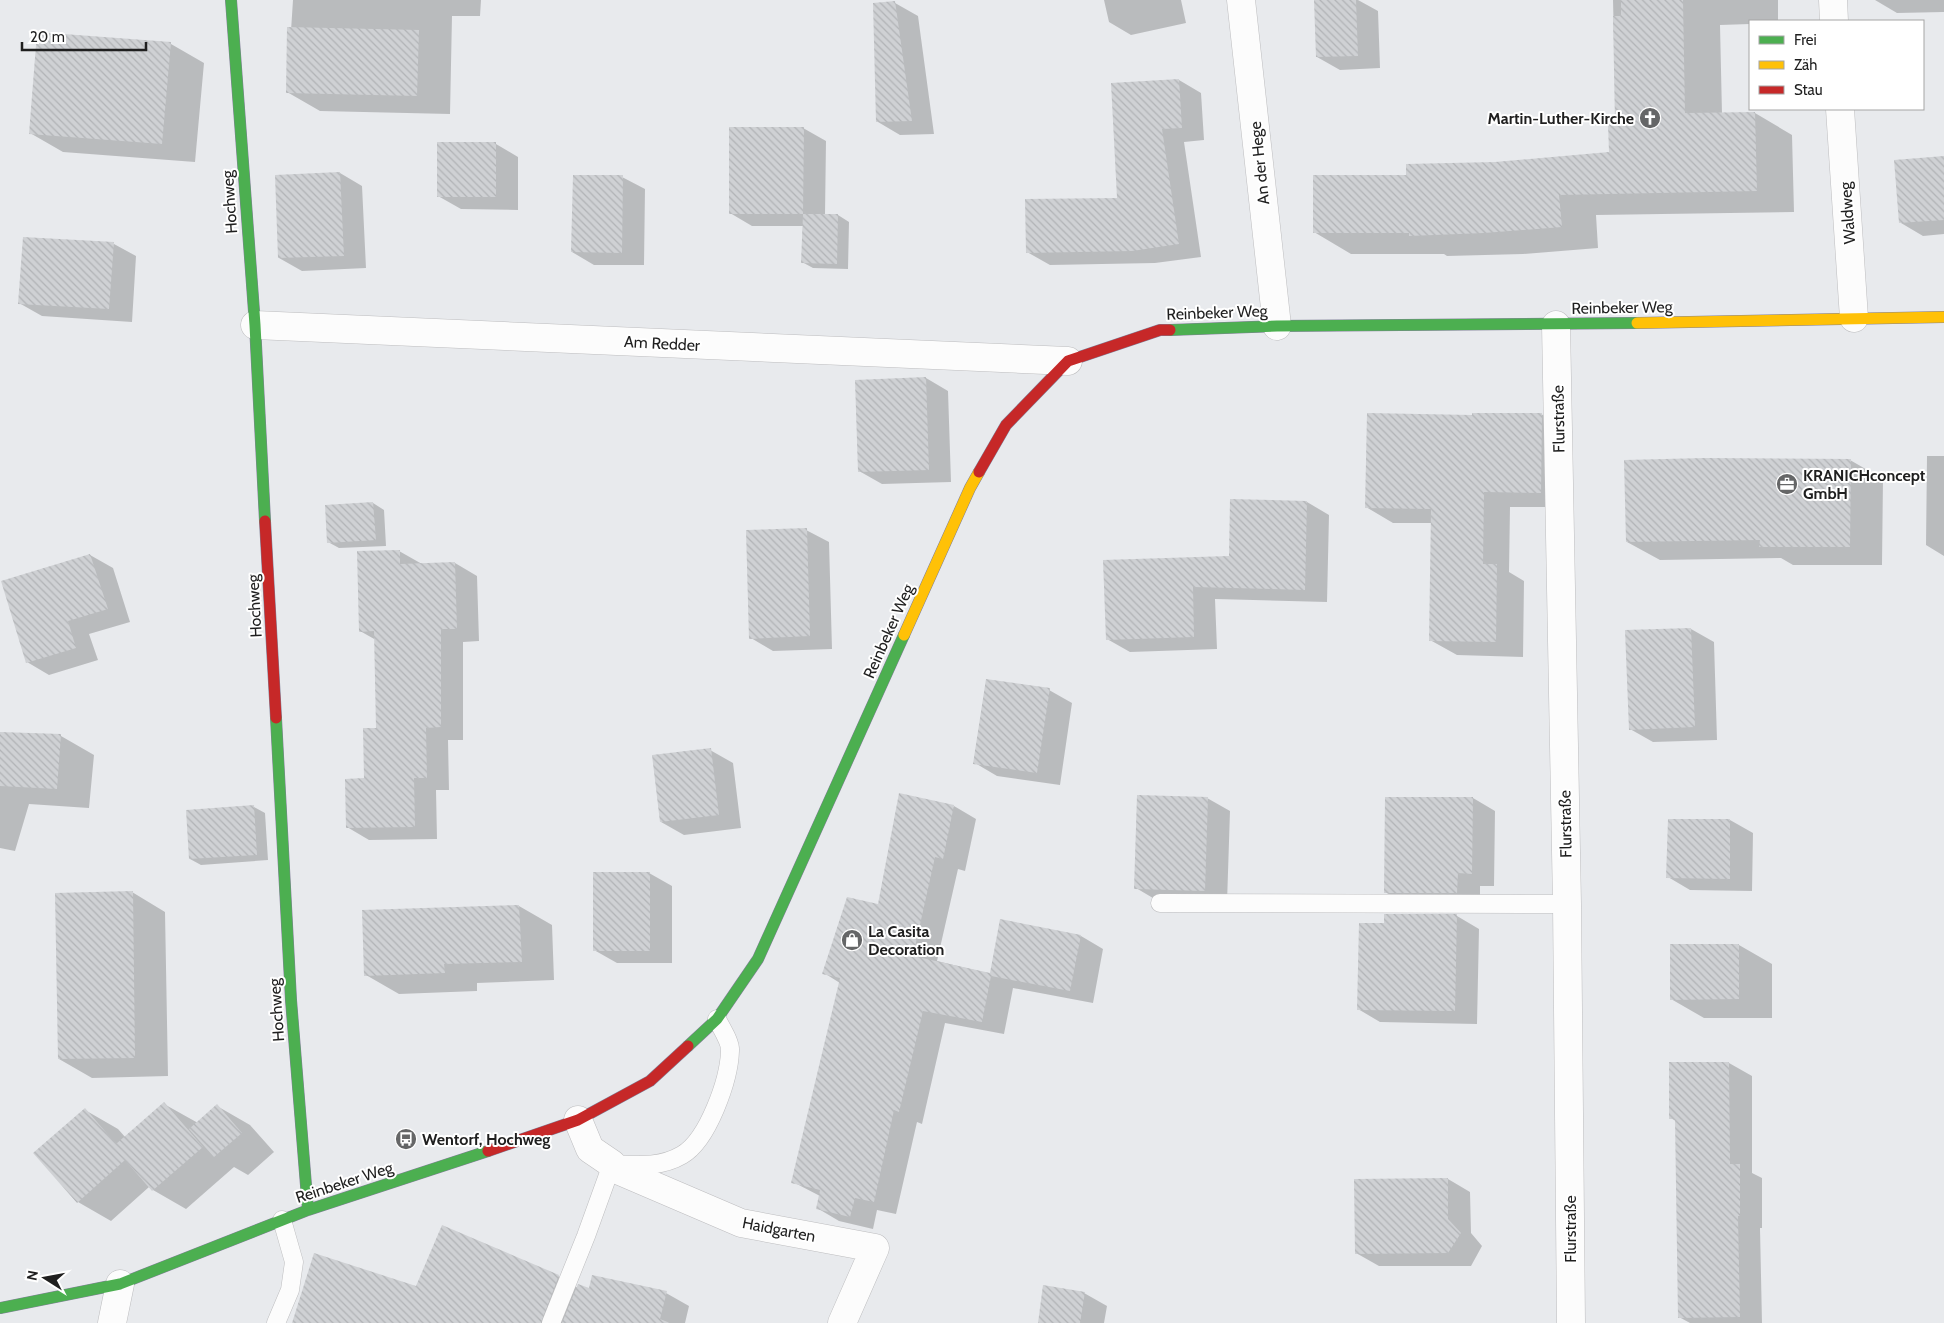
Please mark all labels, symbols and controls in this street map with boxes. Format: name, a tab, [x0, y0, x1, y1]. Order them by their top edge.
scale bar	[22, 20, 146, 52]
legend	[1749, 20, 1924, 110]
text: 20 m	[30, 28, 65, 46]
text: Frei	[1794, 31, 1817, 49]
text: Zäh	[1794, 56, 1817, 74]
text: Stau	[1794, 81, 1823, 99]
church icon: Martin-Luther-Kirche	[1638, 106, 1662, 130]
place label: Martin-Luther-Kirche	[1488, 109, 1634, 128]
street label: An der Hege	[1246, 120, 1273, 205]
street label: Hochweg	[218, 169, 241, 234]
street label: Waldweg	[1836, 180, 1859, 245]
street label: Reinbeker Weg	[1571, 297, 1674, 318]
street label: Reinbeker Weg	[1166, 301, 1269, 324]
street label: Am Redder	[624, 332, 701, 355]
street label: Flurstraße	[1548, 385, 1569, 453]
place label: KRANICHconcept GmbH	[1803, 466, 1926, 503]
office icon: KRANICHconcept GmbH	[1775, 472, 1799, 496]
street label: Hochweg	[243, 573, 266, 638]
street label: Reinbeker Weg	[859, 580, 918, 681]
street label: Flurstraße	[1555, 790, 1576, 858]
place label: La Casita Decoration	[868, 922, 944, 959]
shop icon: La Casita Decoration	[840, 928, 864, 952]
street label: Hochweg	[265, 977, 288, 1042]
bus stop icon: Wentorf, Hochweg	[394, 1127, 418, 1151]
place label: Wentorf, Hochweg	[422, 1130, 550, 1149]
street label: Reinbeker Weg	[293, 1157, 396, 1207]
street label: Flurstraße	[1561, 1195, 1580, 1263]
street label: Haidgarten	[741, 1213, 817, 1246]
north arrow	[20, 1253, 70, 1303]
text: N	[22, 1269, 42, 1282]

